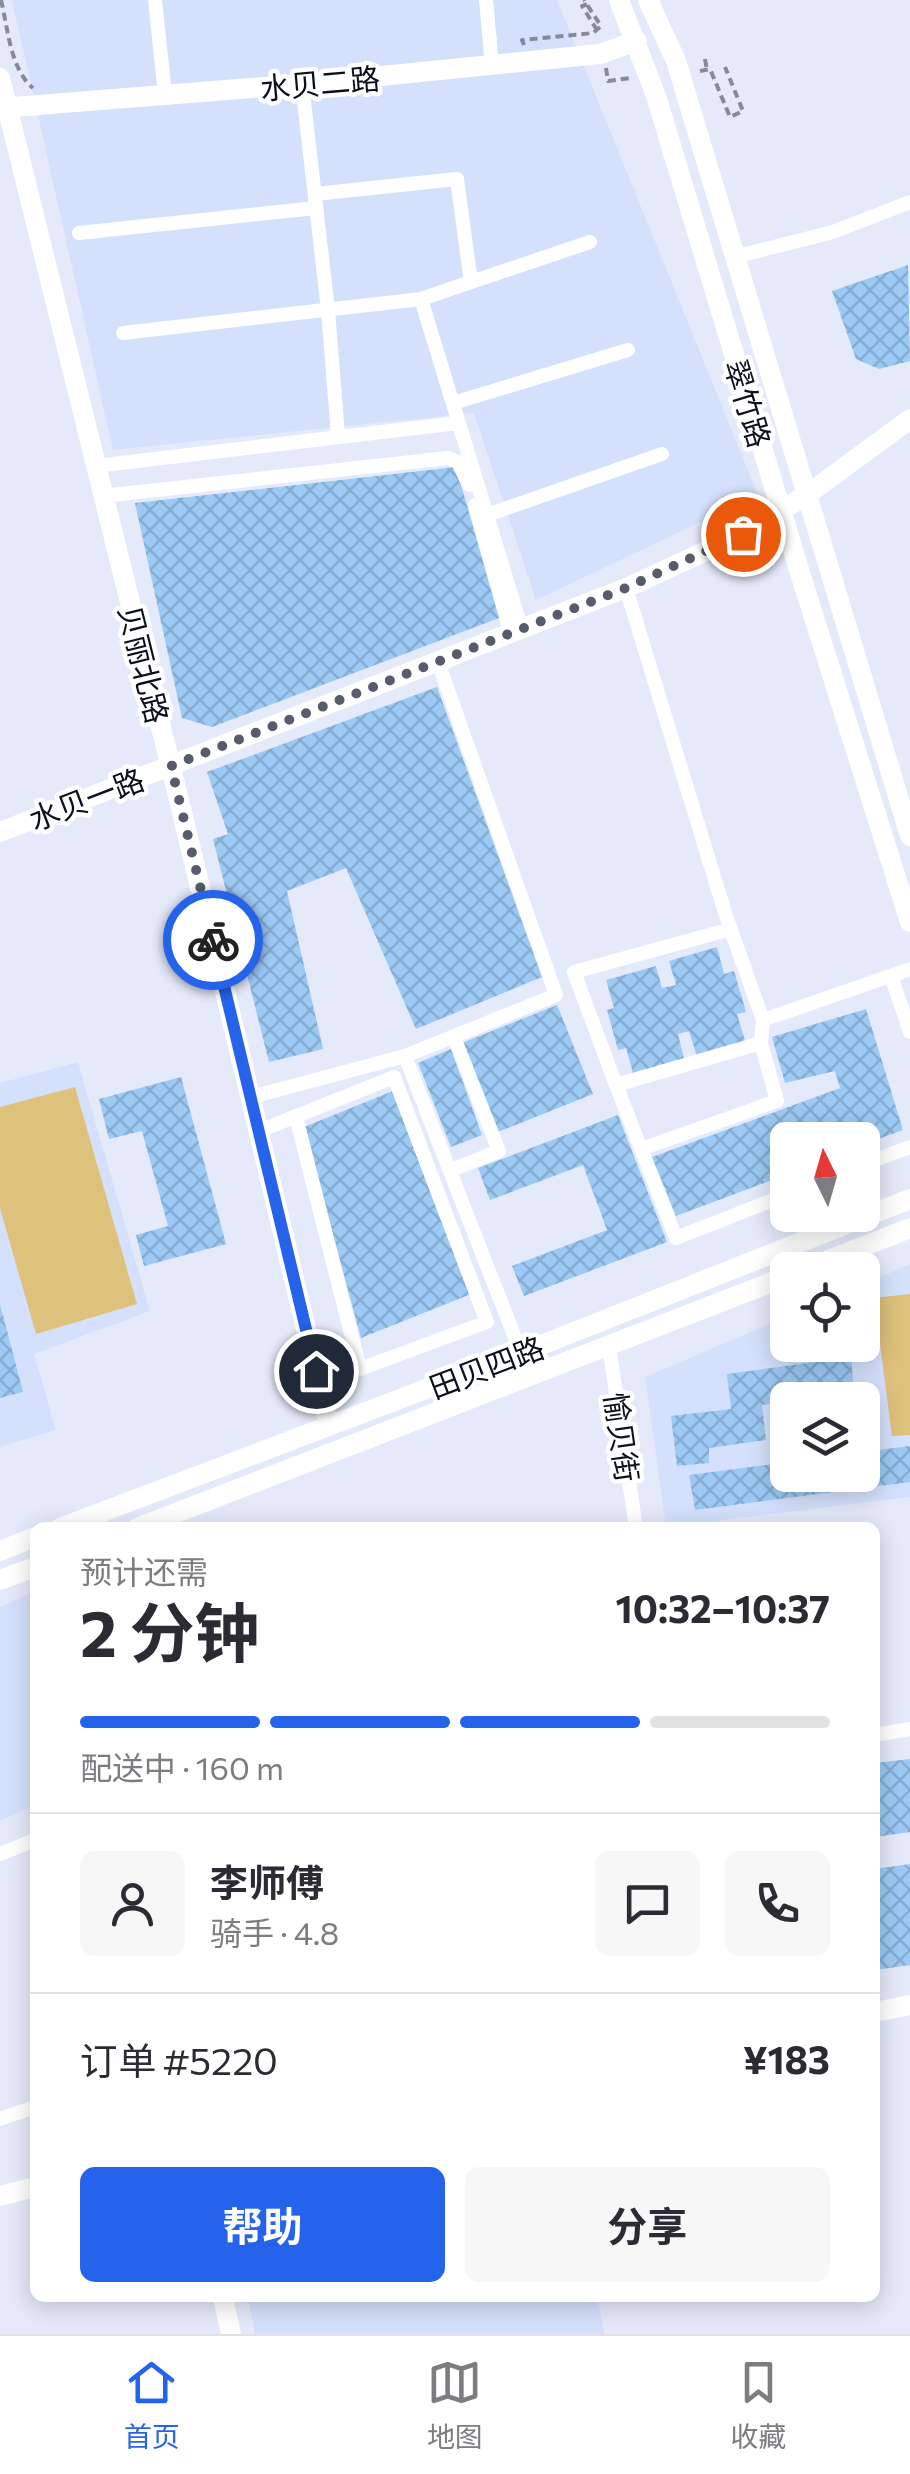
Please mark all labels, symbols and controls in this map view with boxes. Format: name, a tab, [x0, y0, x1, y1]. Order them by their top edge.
street label: 水贝二路	[259, 58, 381, 106]
street label: 翠竹路	[718, 355, 780, 451]
pin	[701, 492, 786, 577]
icon: bag	[716, 507, 771, 562]
street label: 贝丽北路	[113, 601, 177, 727]
street label: 水贝一路	[23, 759, 149, 837]
courier	[163, 890, 263, 990]
icon: bike	[186, 913, 241, 968]
north arrow	[770, 1122, 880, 1232]
map controls	[770, 1122, 880, 1492]
button: locate	[770, 1252, 880, 1362]
street label: 田贝四路	[423, 1327, 549, 1405]
pin	[274, 1329, 359, 1414]
icon: home	[289, 1344, 344, 1399]
button: layers	[770, 1382, 880, 1492]
street label: 愉贝街	[598, 1390, 648, 1484]
text: 预计还需	[80, 1551, 208, 1591]
text: 10:32–10:37	[616, 1584, 830, 1631]
text: 2 分钟	[80, 1591, 259, 1670]
text: 配送中 · 160 m	[80, 1747, 284, 1787]
button: person	[80, 1851, 185, 1956]
button: chat	[595, 1851, 700, 1956]
button: phone	[725, 1851, 830, 1956]
text: 李师傅	[210, 1858, 324, 1905]
text: 骑手 · 4.8	[210, 1912, 339, 1952]
text: ¥183	[743, 2035, 830, 2082]
text: 订单 #5220	[80, 2036, 278, 2083]
button: 帮助	[80, 2167, 445, 2282]
button: 分享	[465, 2167, 830, 2282]
tab: 首页	[124, 2355, 180, 2455]
tab: 地图	[427, 2355, 483, 2455]
tab: 收藏	[730, 2355, 786, 2455]

